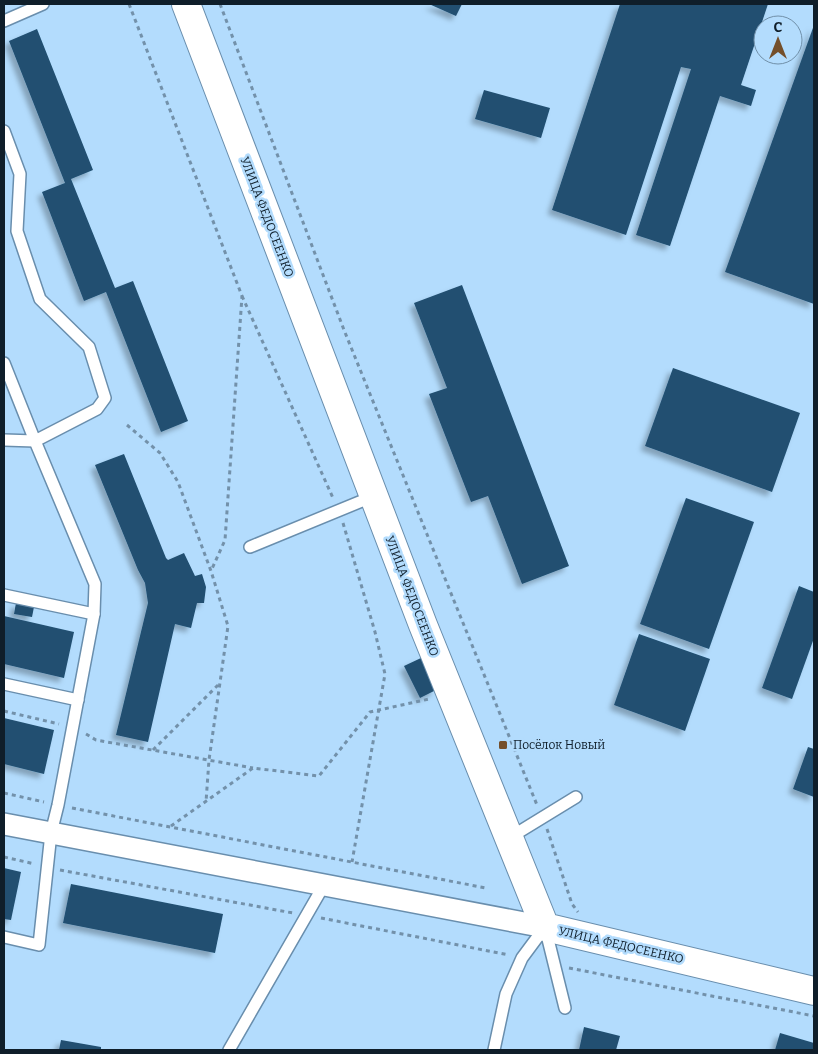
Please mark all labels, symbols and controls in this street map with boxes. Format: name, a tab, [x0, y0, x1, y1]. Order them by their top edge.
north arrow	[753, 15, 803, 65]
text: С	[774, 19, 783, 36]
street label: УЛИЦА ФЕДОСЕЕНКО	[238, 155, 297, 279]
street label: УЛИЦА ФЕДОСЕЕНКО	[383, 534, 442, 658]
place label: Посёлок Новый	[513, 738, 605, 752]
marker: Посёлок Новый	[497, 739, 509, 751]
street label: УЛИЦА ФЕДОСЕЕНКО	[557, 924, 685, 966]

